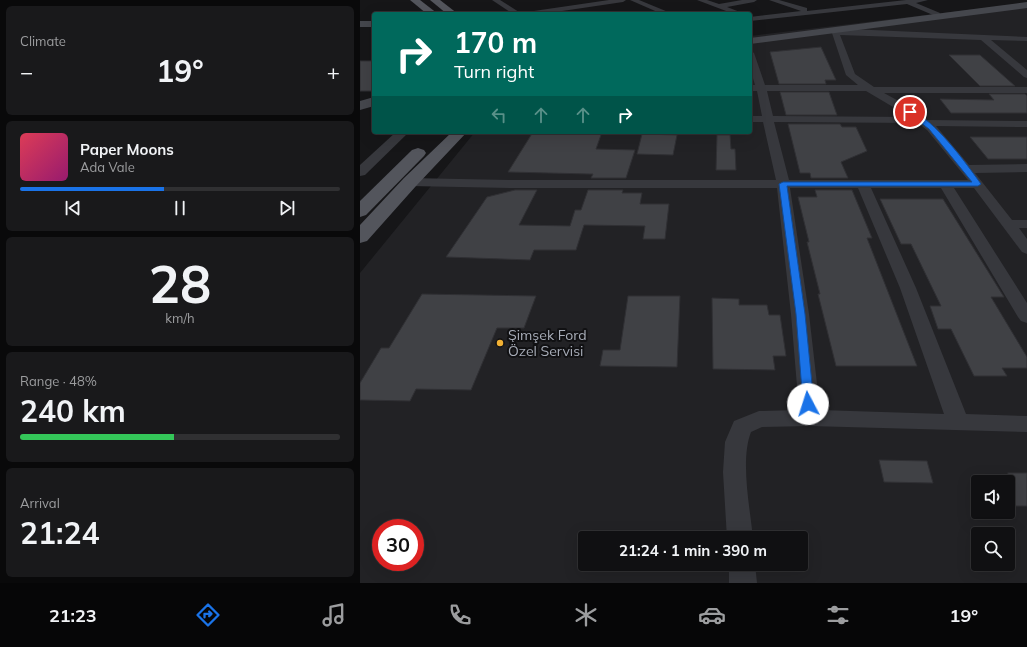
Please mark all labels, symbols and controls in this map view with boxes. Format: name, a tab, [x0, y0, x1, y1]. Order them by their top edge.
text: 170 m	[454, 25, 537, 60]
icon: right	[388, 28, 440, 80]
text: Climate	[20, 33, 66, 49]
text: 19°	[156, 52, 204, 90]
text: −	[20, 58, 33, 86]
text: +	[327, 58, 340, 86]
text: Turn right	[454, 60, 534, 83]
pin	[893, 95, 927, 129]
icon: arrive	[899, 101, 921, 123]
icon: left	[488, 104, 510, 126]
icon: ahead	[530, 104, 552, 126]
icon: ahead	[572, 104, 594, 126]
icon: right	[614, 104, 636, 126]
text: Paper Moons	[80, 140, 174, 159]
text: Ada Vale	[80, 159, 135, 175]
icon: previous	[62, 197, 84, 219]
icon: pause	[169, 197, 191, 219]
icon: next	[276, 197, 298, 219]
text: 28	[149, 251, 211, 316]
text: km/h	[165, 310, 195, 326]
place label: Şimşek Ford Özel Servisi	[508, 326, 587, 360]
marker: Şimşek Ford Özel Servisi	[495, 338, 505, 348]
text: Range · 48%	[20, 373, 97, 389]
position arrow	[787, 383, 829, 425]
text: 240 km	[20, 392, 126, 430]
map controls	[971, 475, 1015, 571]
button: sound	[971, 475, 1015, 519]
text: Arrival	[20, 495, 60, 511]
text: 21:24	[20, 514, 99, 552]
speed limit sign: 30	[372, 519, 424, 571]
button: search	[971, 527, 1015, 571]
text: 21:24 · 1 min · 390 m	[619, 541, 767, 560]
icon: directions	[194, 601, 222, 629]
icon: music	[320, 601, 348, 629]
icon: phone	[446, 601, 474, 629]
icon: climate	[572, 601, 600, 629]
icon: car	[698, 601, 726, 629]
icon: filters	[824, 601, 852, 629]
text: 21:23	[49, 604, 97, 627]
text: 19°	[950, 604, 978, 627]

